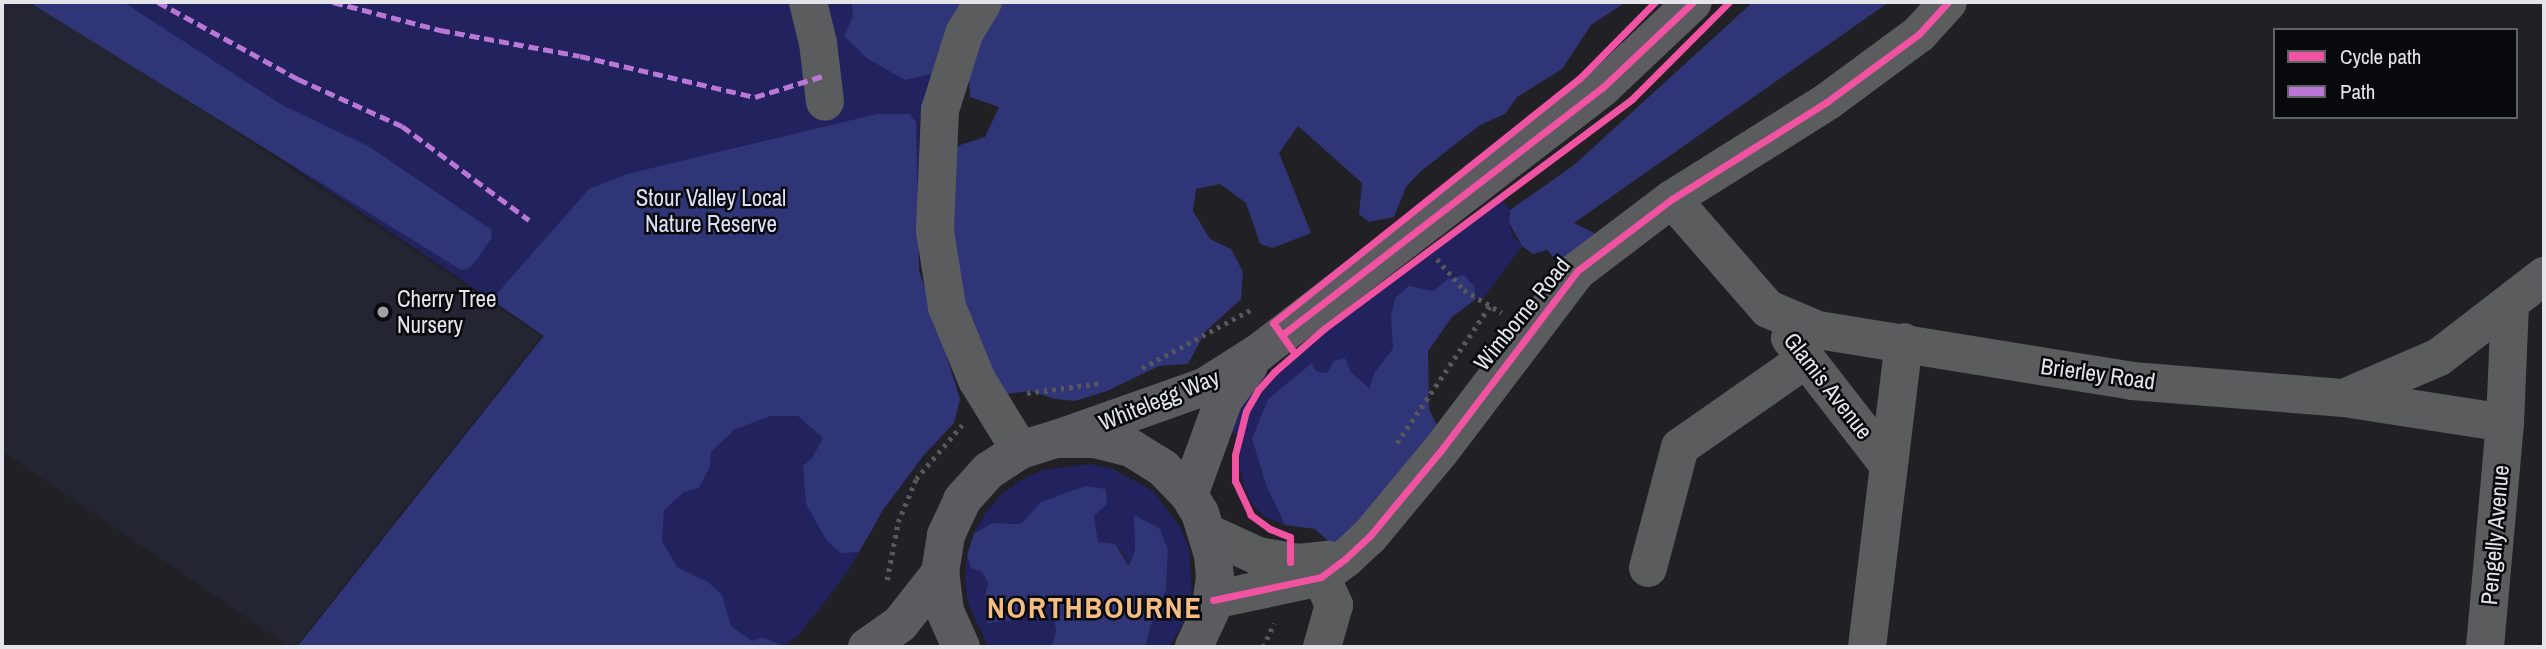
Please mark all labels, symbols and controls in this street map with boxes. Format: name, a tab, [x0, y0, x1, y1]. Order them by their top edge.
legend	[2273, 28, 2518, 119]
text: Cycle path	[2340, 42, 2421, 71]
text: Path	[2340, 77, 2375, 106]
park label: Stour Valley Local Nature Reserve	[636, 184, 786, 238]
street label: Wimborne Road	[1468, 252, 1576, 376]
place label: Cherry Tree Nursery	[397, 285, 497, 339]
marker: Cherry Tree Nursery	[375, 304, 391, 320]
street label: Glamis Avenue	[1778, 327, 1878, 445]
street label: Brierley Road	[2039, 352, 2157, 396]
street label: Whitelegg Way	[1095, 363, 1223, 437]
street label: Pengelly Avenue	[2475, 463, 2515, 607]
district label: NORTHBOURNE	[988, 589, 1202, 625]

